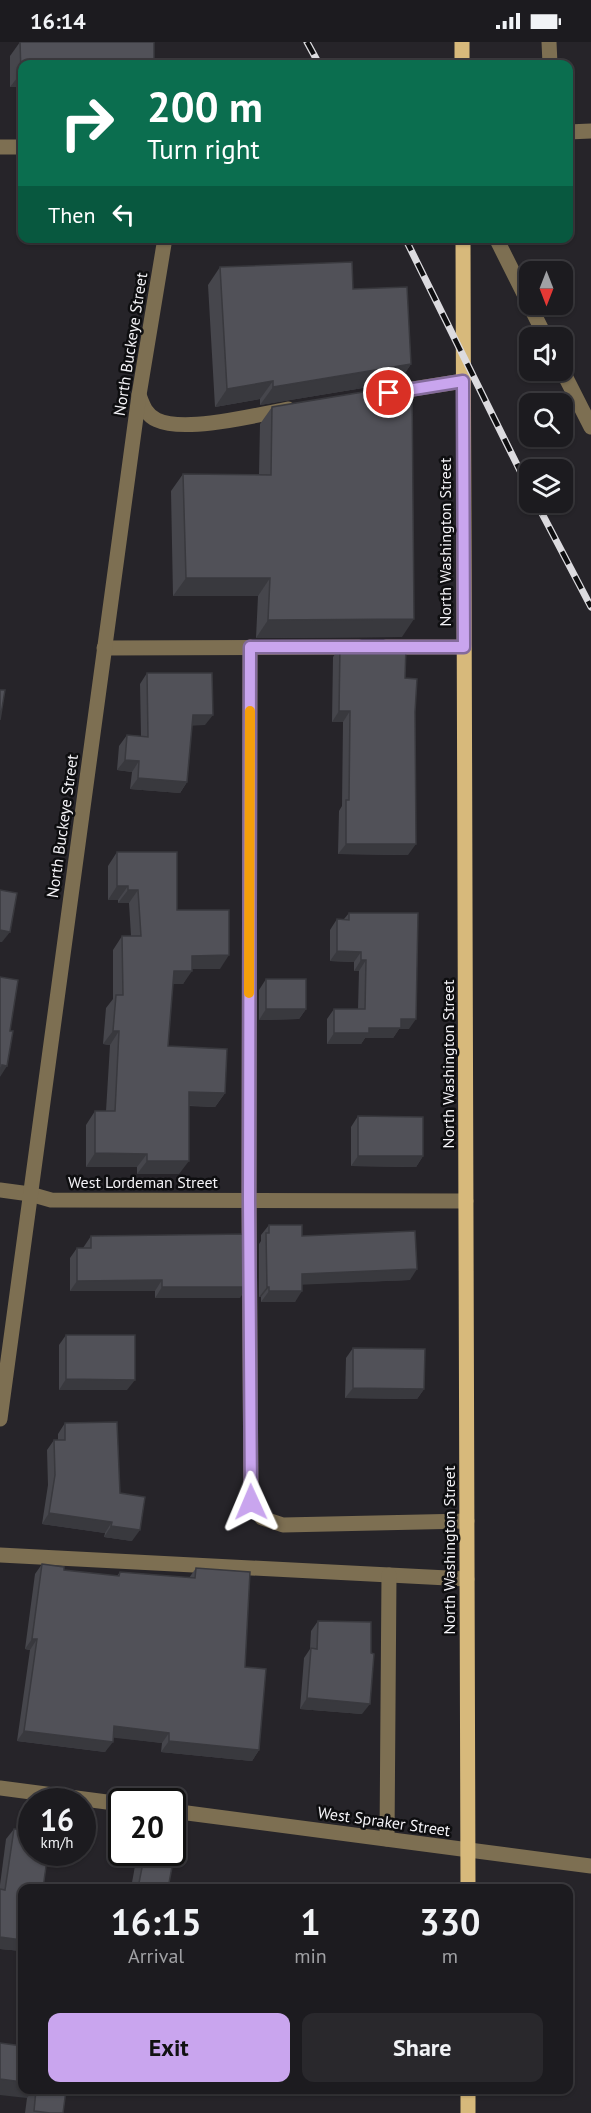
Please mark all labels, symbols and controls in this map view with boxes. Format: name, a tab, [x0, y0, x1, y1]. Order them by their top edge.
text: 16:14	[30, 7, 86, 35]
text: 200 m	[147, 79, 263, 134]
icon: right	[48, 84, 126, 162]
text: Turn right	[147, 132, 260, 166]
icon: left	[107, 198, 140, 231]
text: Then	[48, 201, 95, 229]
north arrow	[519, 261, 573, 315]
map controls	[519, 261, 573, 513]
street label: North Buckeye Street	[109, 270, 151, 417]
button: sound	[519, 327, 573, 381]
pin	[363, 367, 414, 418]
icon: arrive	[372, 376, 405, 409]
button: search	[519, 393, 573, 447]
street label: North Washington Street	[435, 457, 455, 626]
button: layers	[519, 459, 573, 513]
street label: North Buckeye Street	[42, 752, 82, 899]
street label: North Washington Street	[438, 979, 458, 1148]
street label: West Lordeman Street	[68, 1172, 219, 1192]
street label: North Washington Street	[439, 1465, 459, 1634]
position arrow	[219, 1470, 283, 1534]
speed limit sign: 20	[108, 1788, 186, 1866]
text: 16	[40, 1800, 74, 1839]
street label: West Spraker Street	[316, 1802, 452, 1840]
text: km/h	[41, 1833, 73, 1852]
text: 16:15	[110, 1898, 202, 1945]
text: 1	[300, 1898, 321, 1945]
text: 330	[419, 1898, 481, 1945]
text: Arrival	[128, 1943, 184, 1969]
text: min	[294, 1943, 327, 1969]
text: m	[442, 1943, 458, 1969]
button: Exit	[48, 2013, 290, 2082]
button: Share	[302, 2013, 543, 2082]

